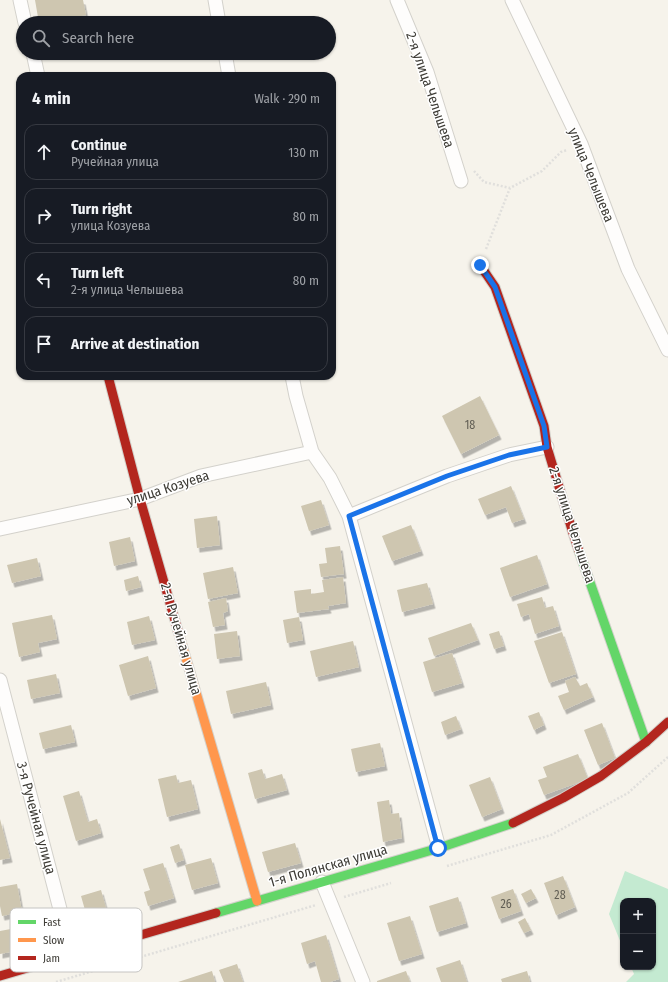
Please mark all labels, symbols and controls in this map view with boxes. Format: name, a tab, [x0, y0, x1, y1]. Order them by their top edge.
search box	[16, 16, 336, 60]
icon: search	[30, 27, 52, 49]
text: Search here	[62, 29, 134, 47]
street label: 2-я улица Челышева	[402, 30, 458, 150]
text: 4 min	[32, 88, 71, 109]
text: Walk · 290 m	[254, 91, 320, 106]
street label: улица Челышева	[564, 125, 618, 225]
text: Continue	[71, 136, 127, 154]
icon: ahead	[33, 141, 55, 163]
text: 130 m	[288, 145, 319, 160]
text: Ручейная улица	[71, 154, 159, 169]
text: Turn right	[71, 200, 132, 218]
icon: right	[33, 205, 55, 227]
text: 80 m	[293, 209, 319, 224]
text: улица Козуева	[71, 218, 150, 233]
route end	[471, 256, 489, 274]
text: Turn left	[71, 264, 124, 282]
icon: left	[33, 269, 55, 291]
text: 80 m	[293, 273, 319, 288]
text: 2-я улица Челышева	[71, 282, 184, 297]
icon: arrive	[33, 333, 55, 355]
text: Arrive at destination	[71, 335, 199, 353]
house number: 18	[465, 418, 475, 432]
street label: 2-я улица Челышева	[545, 465, 599, 585]
street label: улица Козуева	[125, 467, 211, 509]
street label: 2-я Ручейная улица	[157, 581, 205, 697]
street label: 3-я Ручейная улица	[13, 760, 59, 876]
route start	[429, 839, 447, 857]
street label: 1-я Полянская улица	[267, 841, 389, 891]
house number: 28	[554, 888, 566, 902]
house number: 26	[500, 897, 512, 911]
map controls	[620, 898, 656, 970]
button: +	[620, 898, 656, 934]
legend	[10, 908, 142, 972]
text: Fast	[43, 916, 61, 929]
text: Slow	[43, 934, 64, 947]
button: −	[620, 934, 656, 970]
text: Jam	[43, 952, 60, 965]

